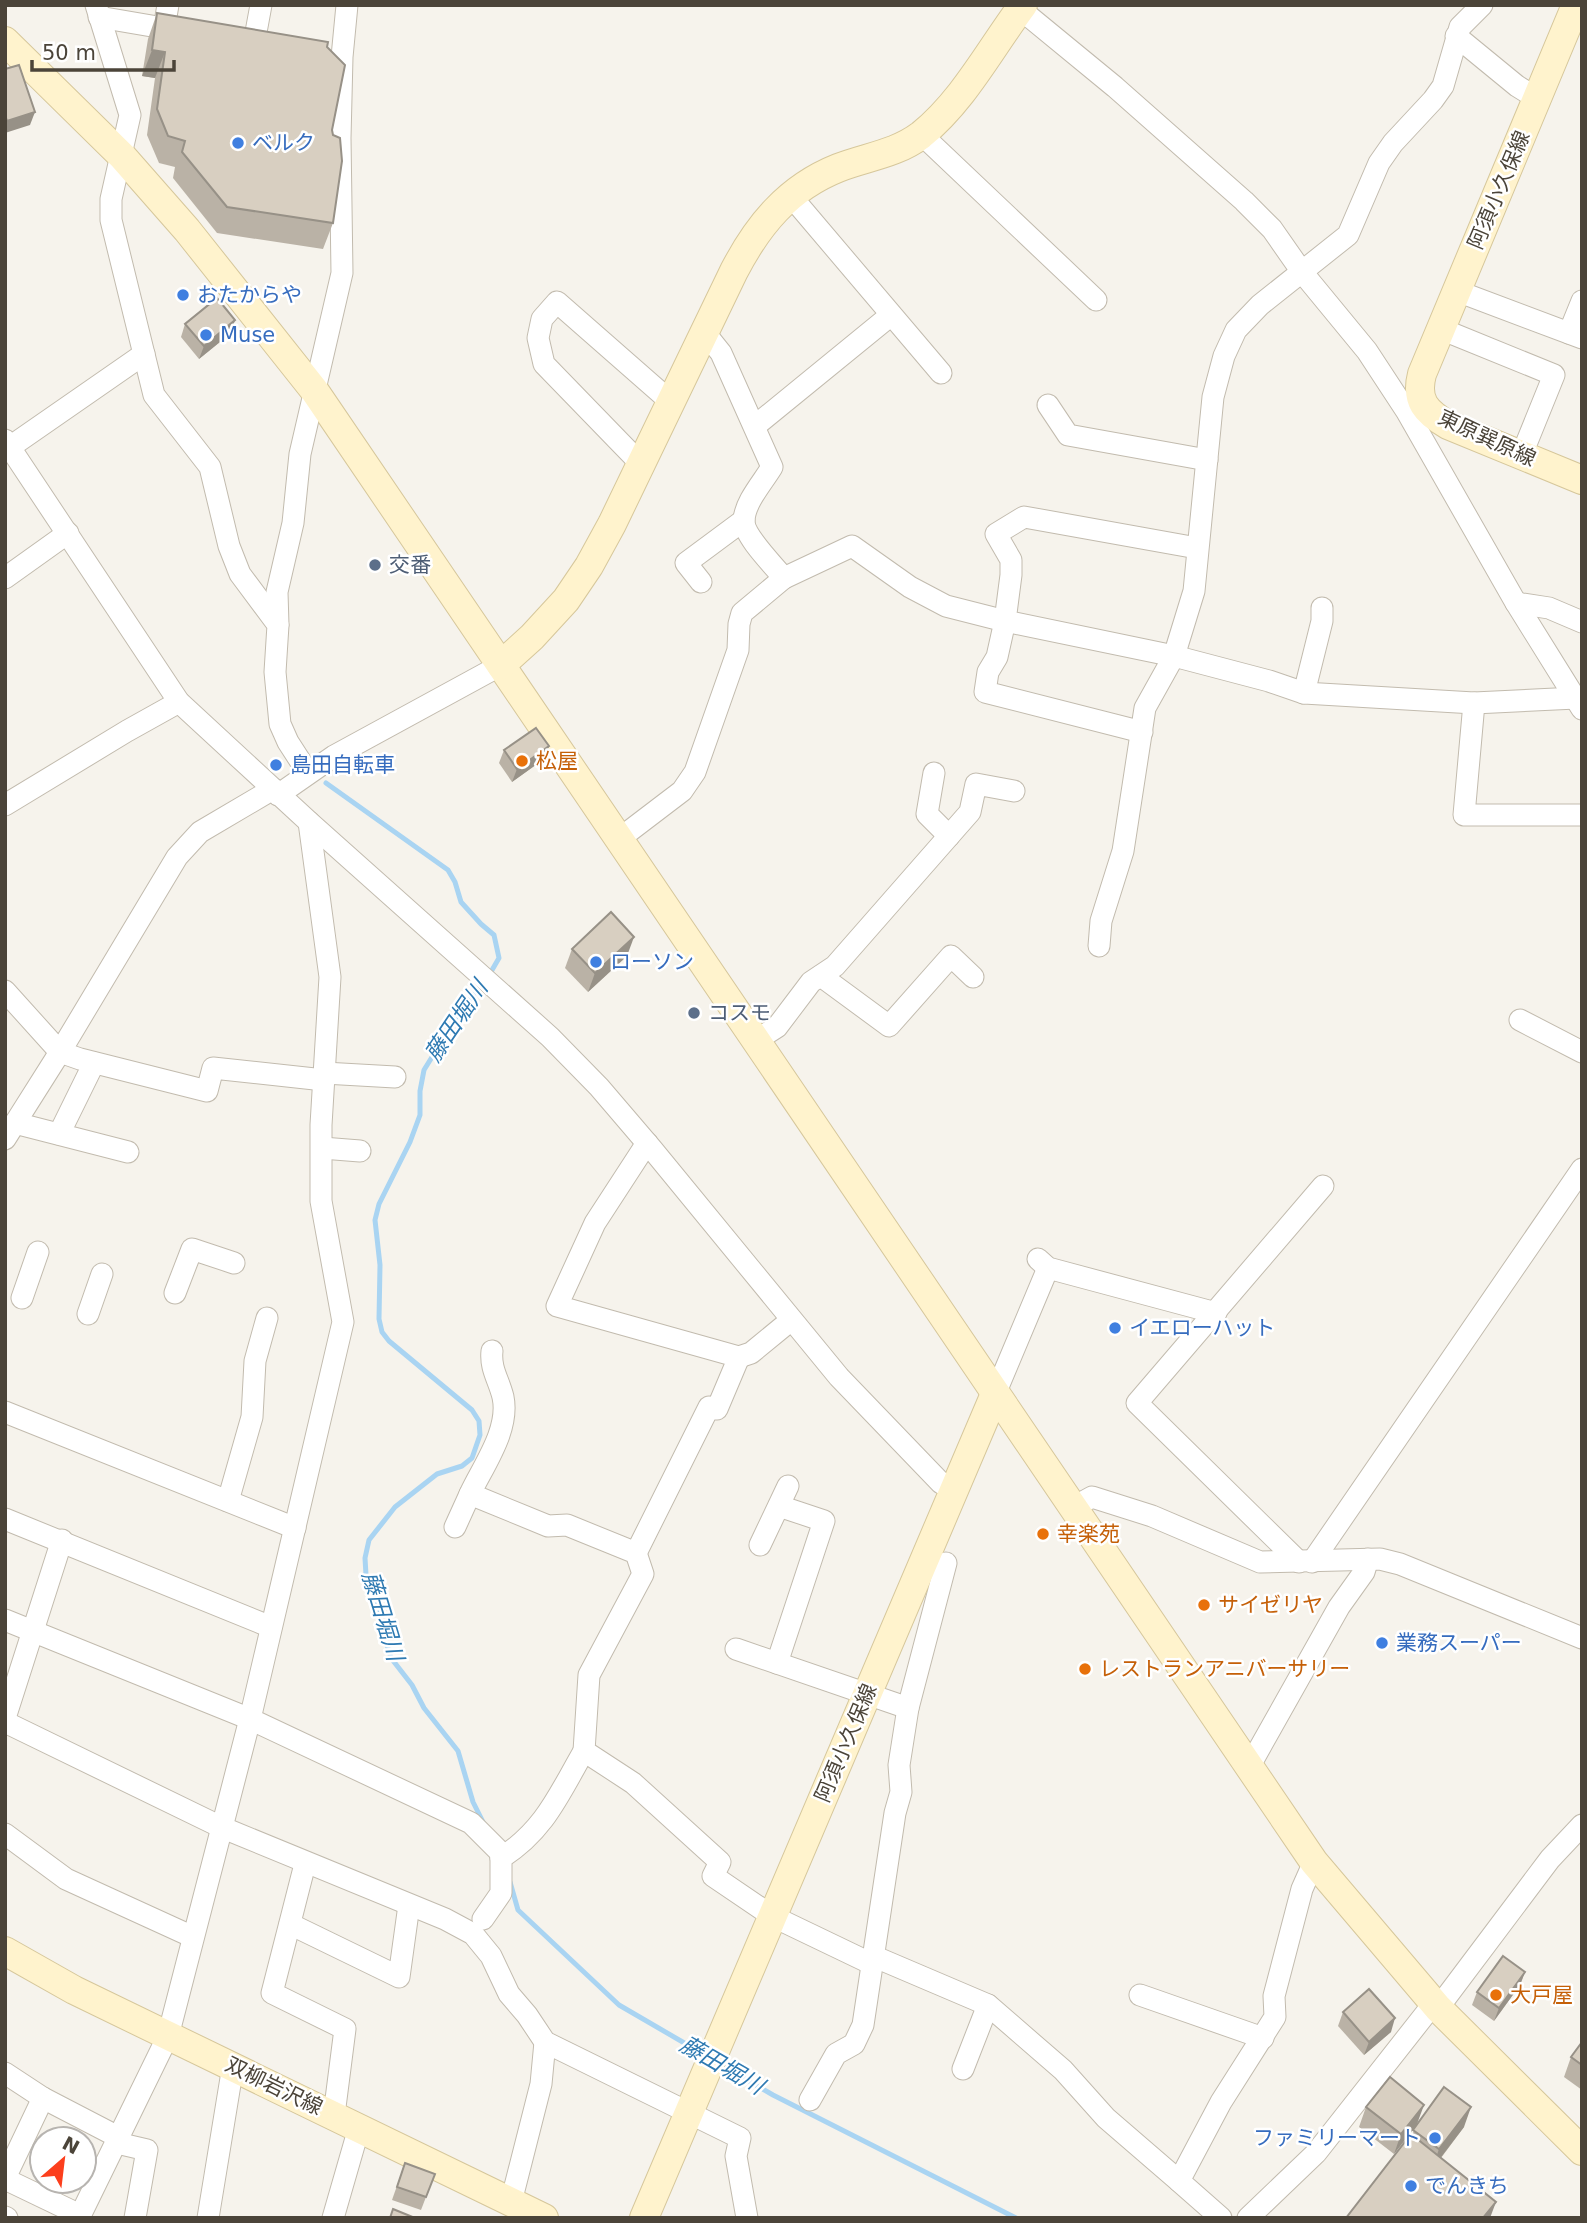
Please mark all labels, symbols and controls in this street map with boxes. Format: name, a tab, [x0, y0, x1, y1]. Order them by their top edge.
scale bar	[32, 28, 173, 72]
text: 50 m	[42, 41, 96, 65]
street label: 阿須小久保線	[1463, 127, 1535, 253]
place label: ベルク	[252, 131, 315, 155]
marker: ベルク	[230, 135, 246, 151]
place label: おたからや	[197, 283, 302, 307]
marker: おたからや	[175, 287, 191, 303]
place label: Muse	[220, 323, 275, 347]
marker: Muse	[198, 327, 214, 343]
street label: 東原巽原線	[1434, 405, 1540, 471]
place label: 交番	[389, 553, 431, 577]
marker: 交番	[367, 557, 383, 573]
place label: 松屋	[536, 749, 578, 773]
place label: 島田自転車	[290, 753, 395, 777]
marker: 松屋	[514, 753, 530, 769]
marker: 島田自転車	[268, 757, 284, 773]
place label: ローソン	[610, 950, 694, 974]
marker: ローソン	[588, 954, 604, 970]
water label: 藤田堀川	[419, 973, 494, 1066]
place label: コスモ	[708, 1001, 771, 1025]
marker: コスモ	[686, 1005, 702, 1021]
place label: イエローハット	[1129, 1316, 1275, 1340]
marker: イエローハット	[1107, 1320, 1123, 1336]
place label: 幸楽苑	[1057, 1522, 1120, 1546]
marker: 幸楽苑	[1035, 1526, 1051, 1542]
water label: 藤田堀川	[357, 1568, 410, 1667]
place label: サイゼリヤ	[1218, 1593, 1323, 1617]
marker: サイゼリヤ	[1196, 1597, 1212, 1613]
place label: 業務スーパー	[1396, 1631, 1522, 1655]
marker: 業務スーパー	[1374, 1635, 1390, 1651]
place label: レストランアニバーサリー	[1099, 1657, 1350, 1681]
marker: レストランアニバーサリー	[1077, 1661, 1093, 1677]
street label: 阿須小久保線	[810, 1680, 882, 1806]
place label: 大戸屋	[1510, 1983, 1573, 2007]
marker: 大戸屋	[1488, 1987, 1504, 2003]
water label: 藤田堀川	[676, 2031, 771, 2101]
street label: 双柳岩沢線	[222, 2052, 326, 2120]
north arrow	[28, 2125, 98, 2195]
place label: ファミリーマート	[1253, 2126, 1421, 2150]
marker: ファミリーマート	[1427, 2130, 1443, 2146]
text: N	[59, 2132, 83, 2158]
place label: でんきち	[1425, 2174, 1509, 2198]
marker: でんきち	[1403, 2178, 1419, 2194]

